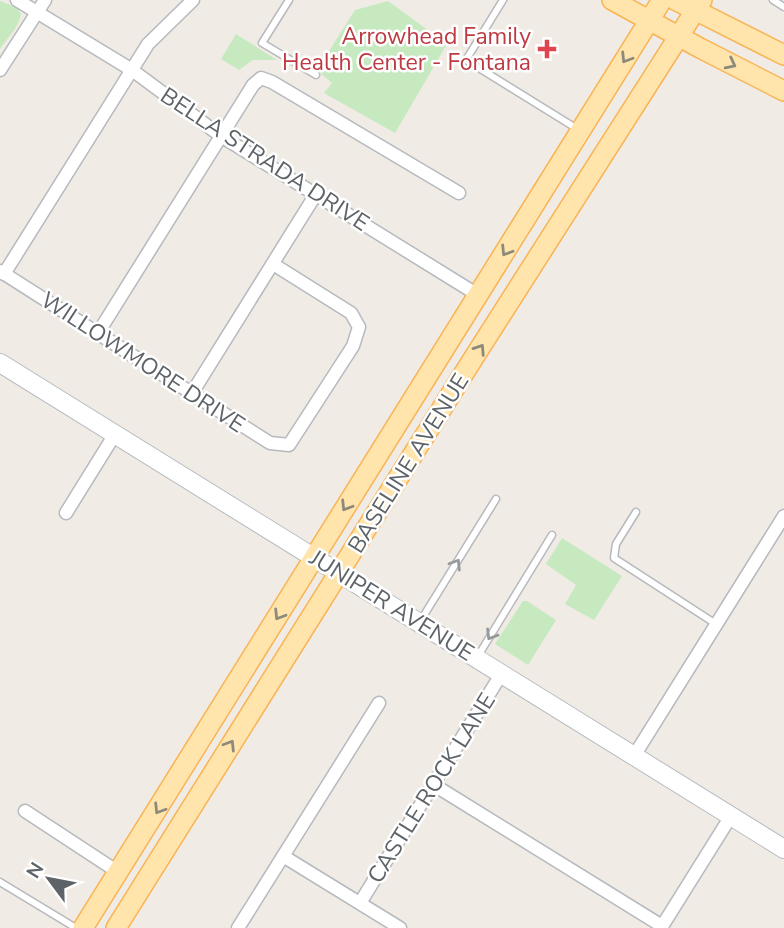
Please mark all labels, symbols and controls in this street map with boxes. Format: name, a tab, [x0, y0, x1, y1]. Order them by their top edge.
place label: Arrowhead Family Health Center - Fontana	[282, 21, 531, 78]
marker: Arrowhead Family Health Center - Fontana	[537, 39, 557, 59]
one-way arrow	[622, 50, 635, 63]
one-way arrow	[724, 56, 736, 70]
street label: BELLA STRADA DRIVE	[154, 80, 375, 239]
one-way arrow	[501, 243, 514, 256]
street label: WILLOWMORE DRIVE	[35, 285, 251, 440]
one-way arrow	[472, 344, 484, 357]
street label: BASELINE AVENUE	[341, 368, 476, 559]
one-way arrow	[342, 499, 355, 512]
street label: JUNIPER AVENUE	[303, 542, 480, 668]
one-way arrow	[447, 559, 460, 572]
one-way arrow	[275, 608, 288, 621]
one-way arrow	[487, 628, 500, 641]
street label: CASTLE ROCK LANE	[360, 687, 503, 889]
one-way arrow	[222, 740, 235, 753]
one-way arrow	[155, 801, 168, 814]
north arrow	[14, 844, 84, 914]
text: N	[21, 858, 50, 883]

